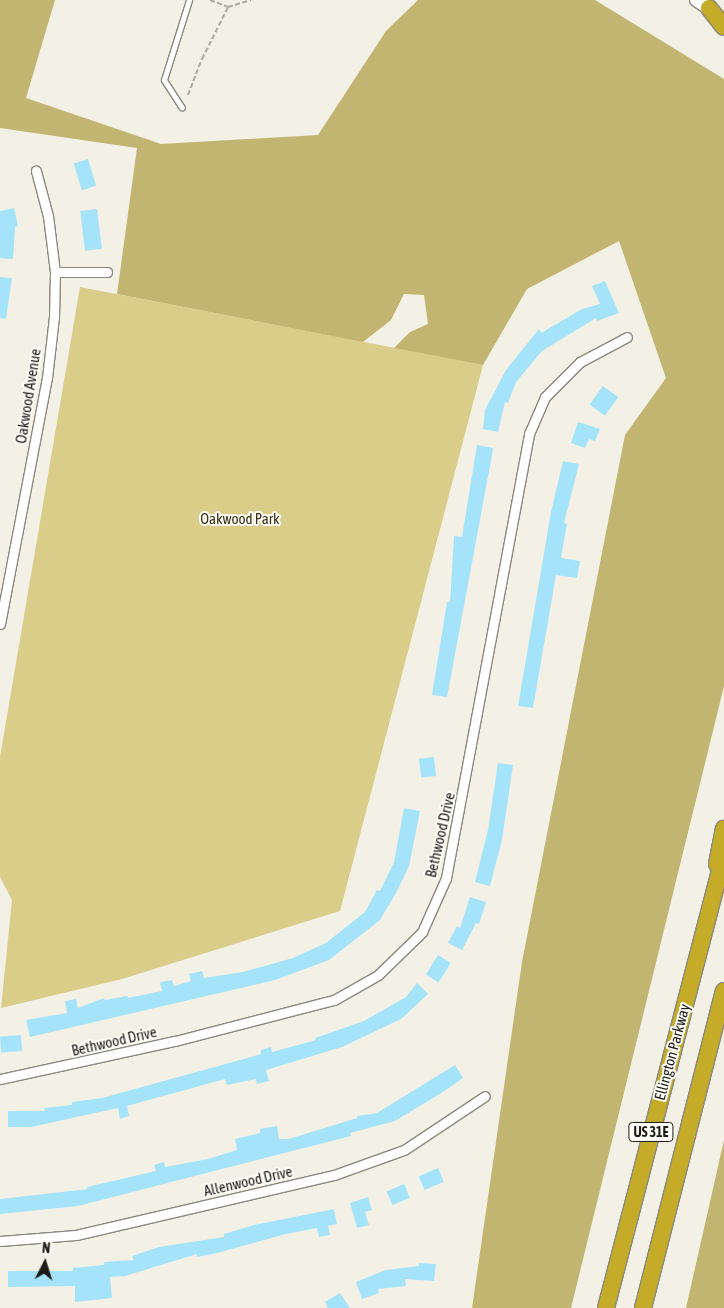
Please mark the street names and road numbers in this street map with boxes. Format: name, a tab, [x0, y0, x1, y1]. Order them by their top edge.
street label: Oakwood Avenue	[12, 347, 44, 445]
street label: Bethwood Drive	[421, 791, 459, 879]
street label: Ellington Parkway	[650, 1002, 694, 1102]
street label: Bethwood Drive	[70, 1022, 158, 1060]
road number: US 31E	[627, 1120, 675, 1144]
street label: Allenwood Drive	[202, 1162, 294, 1200]

